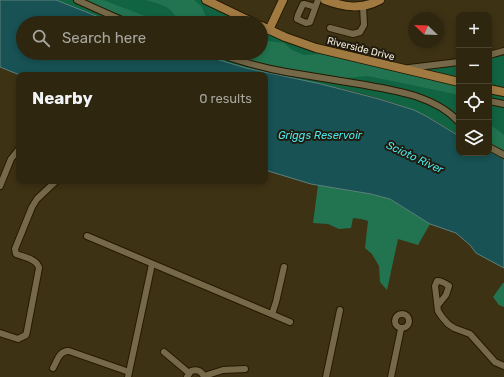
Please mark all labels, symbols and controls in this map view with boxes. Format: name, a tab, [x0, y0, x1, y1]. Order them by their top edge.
north arrow	[408, 12, 444, 48]
map controls	[456, 12, 492, 156]
button: +	[456, 12, 492, 48]
search box	[16, 16, 268, 60]
icon: search	[30, 27, 52, 49]
text: Search here	[62, 29, 146, 47]
street label: Riverside Drive	[326, 35, 396, 63]
button: −	[456, 48, 492, 84]
button: locate	[456, 84, 492, 120]
text: Nearby	[32, 88, 93, 108]
text: 0 results	[199, 91, 252, 106]
button: layers	[456, 120, 492, 156]
water label: Griggs Reservoir	[278, 129, 363, 142]
water label: Scioto River	[384, 139, 446, 177]

